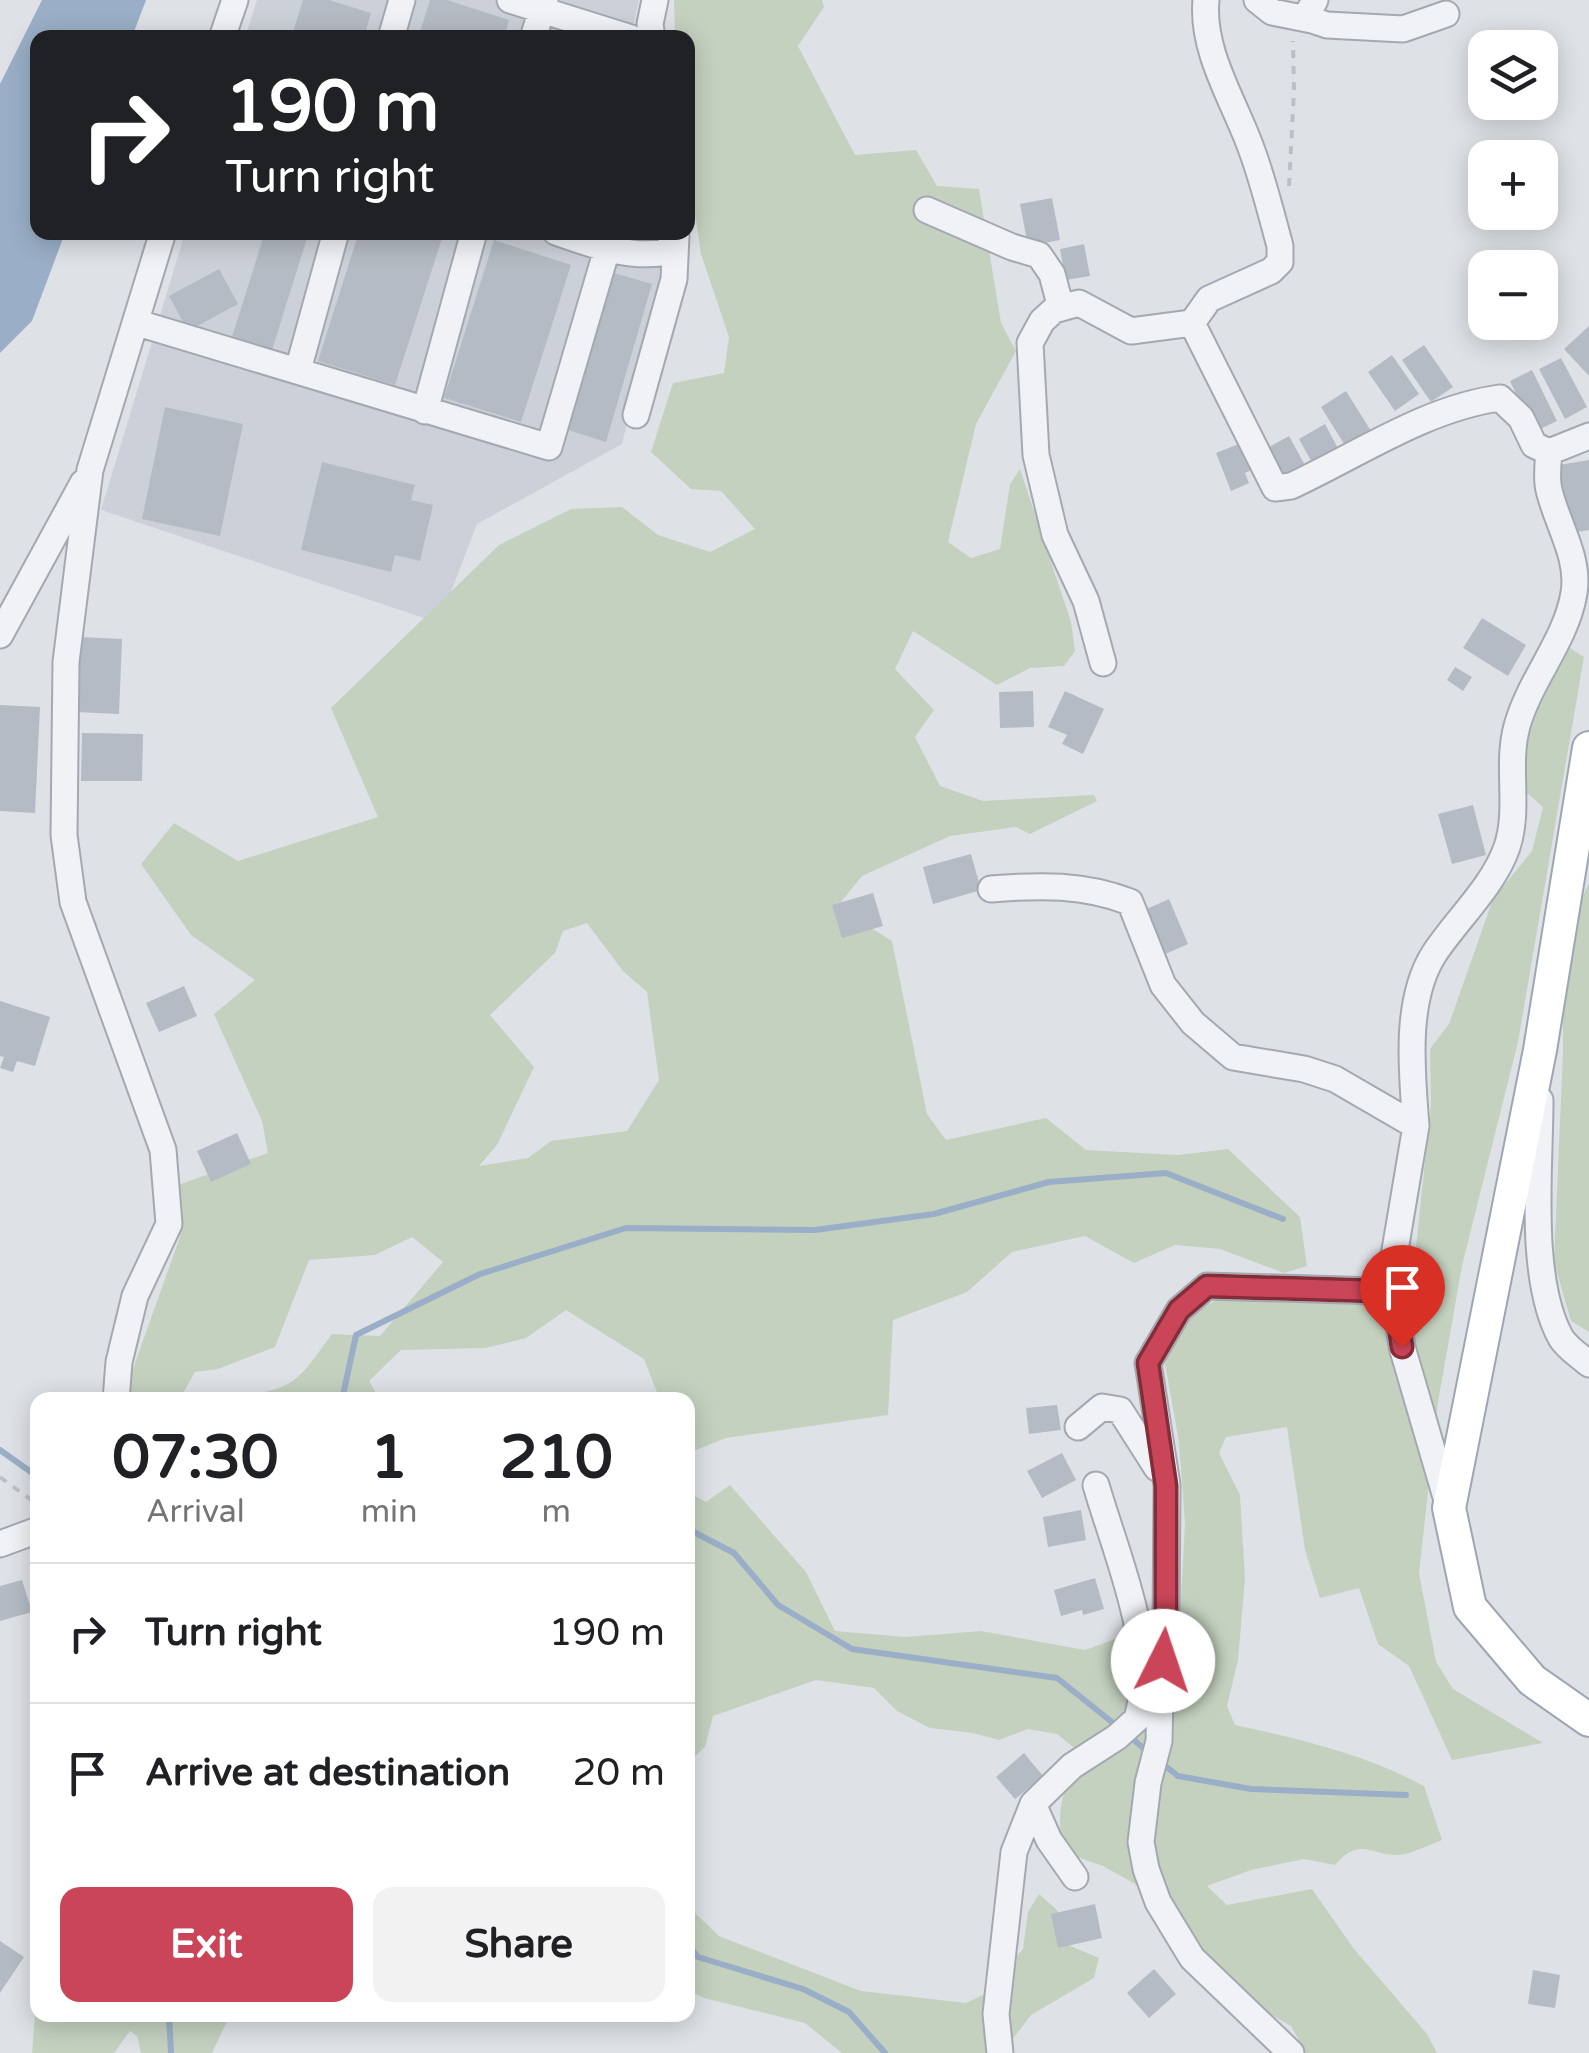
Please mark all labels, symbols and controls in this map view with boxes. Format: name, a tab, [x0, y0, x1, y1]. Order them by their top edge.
map controls	[1468, 30, 1558, 340]
button: layers	[1468, 30, 1558, 120]
text: 190 m	[225, 66, 439, 150]
icon: right	[60, 70, 190, 200]
button: +	[1468, 140, 1558, 230]
text: Turn right	[225, 151, 434, 205]
button: −	[1468, 250, 1558, 340]
pin	[1360, 1245, 1445, 1348]
icon: arrive	[1375, 1260, 1430, 1315]
text: 07:30	[112, 1422, 279, 1494]
text: 1	[370, 1422, 408, 1494]
text: 210	[500, 1422, 613, 1494]
text: Arrival	[146, 1493, 245, 1531]
text: min	[361, 1493, 418, 1531]
text: m	[542, 1493, 571, 1531]
icon: right	[60, 1606, 115, 1661]
position arrow	[1111, 1609, 1215, 1713]
text: Turn right	[145, 1610, 322, 1656]
text: 190 m	[549, 1610, 665, 1656]
icon: arrive	[60, 1746, 115, 1801]
text: Arrive at destination	[145, 1750, 510, 1796]
text: 20 m	[573, 1750, 665, 1796]
button: Exit	[60, 1887, 353, 2002]
button: Share	[373, 1887, 665, 2002]

